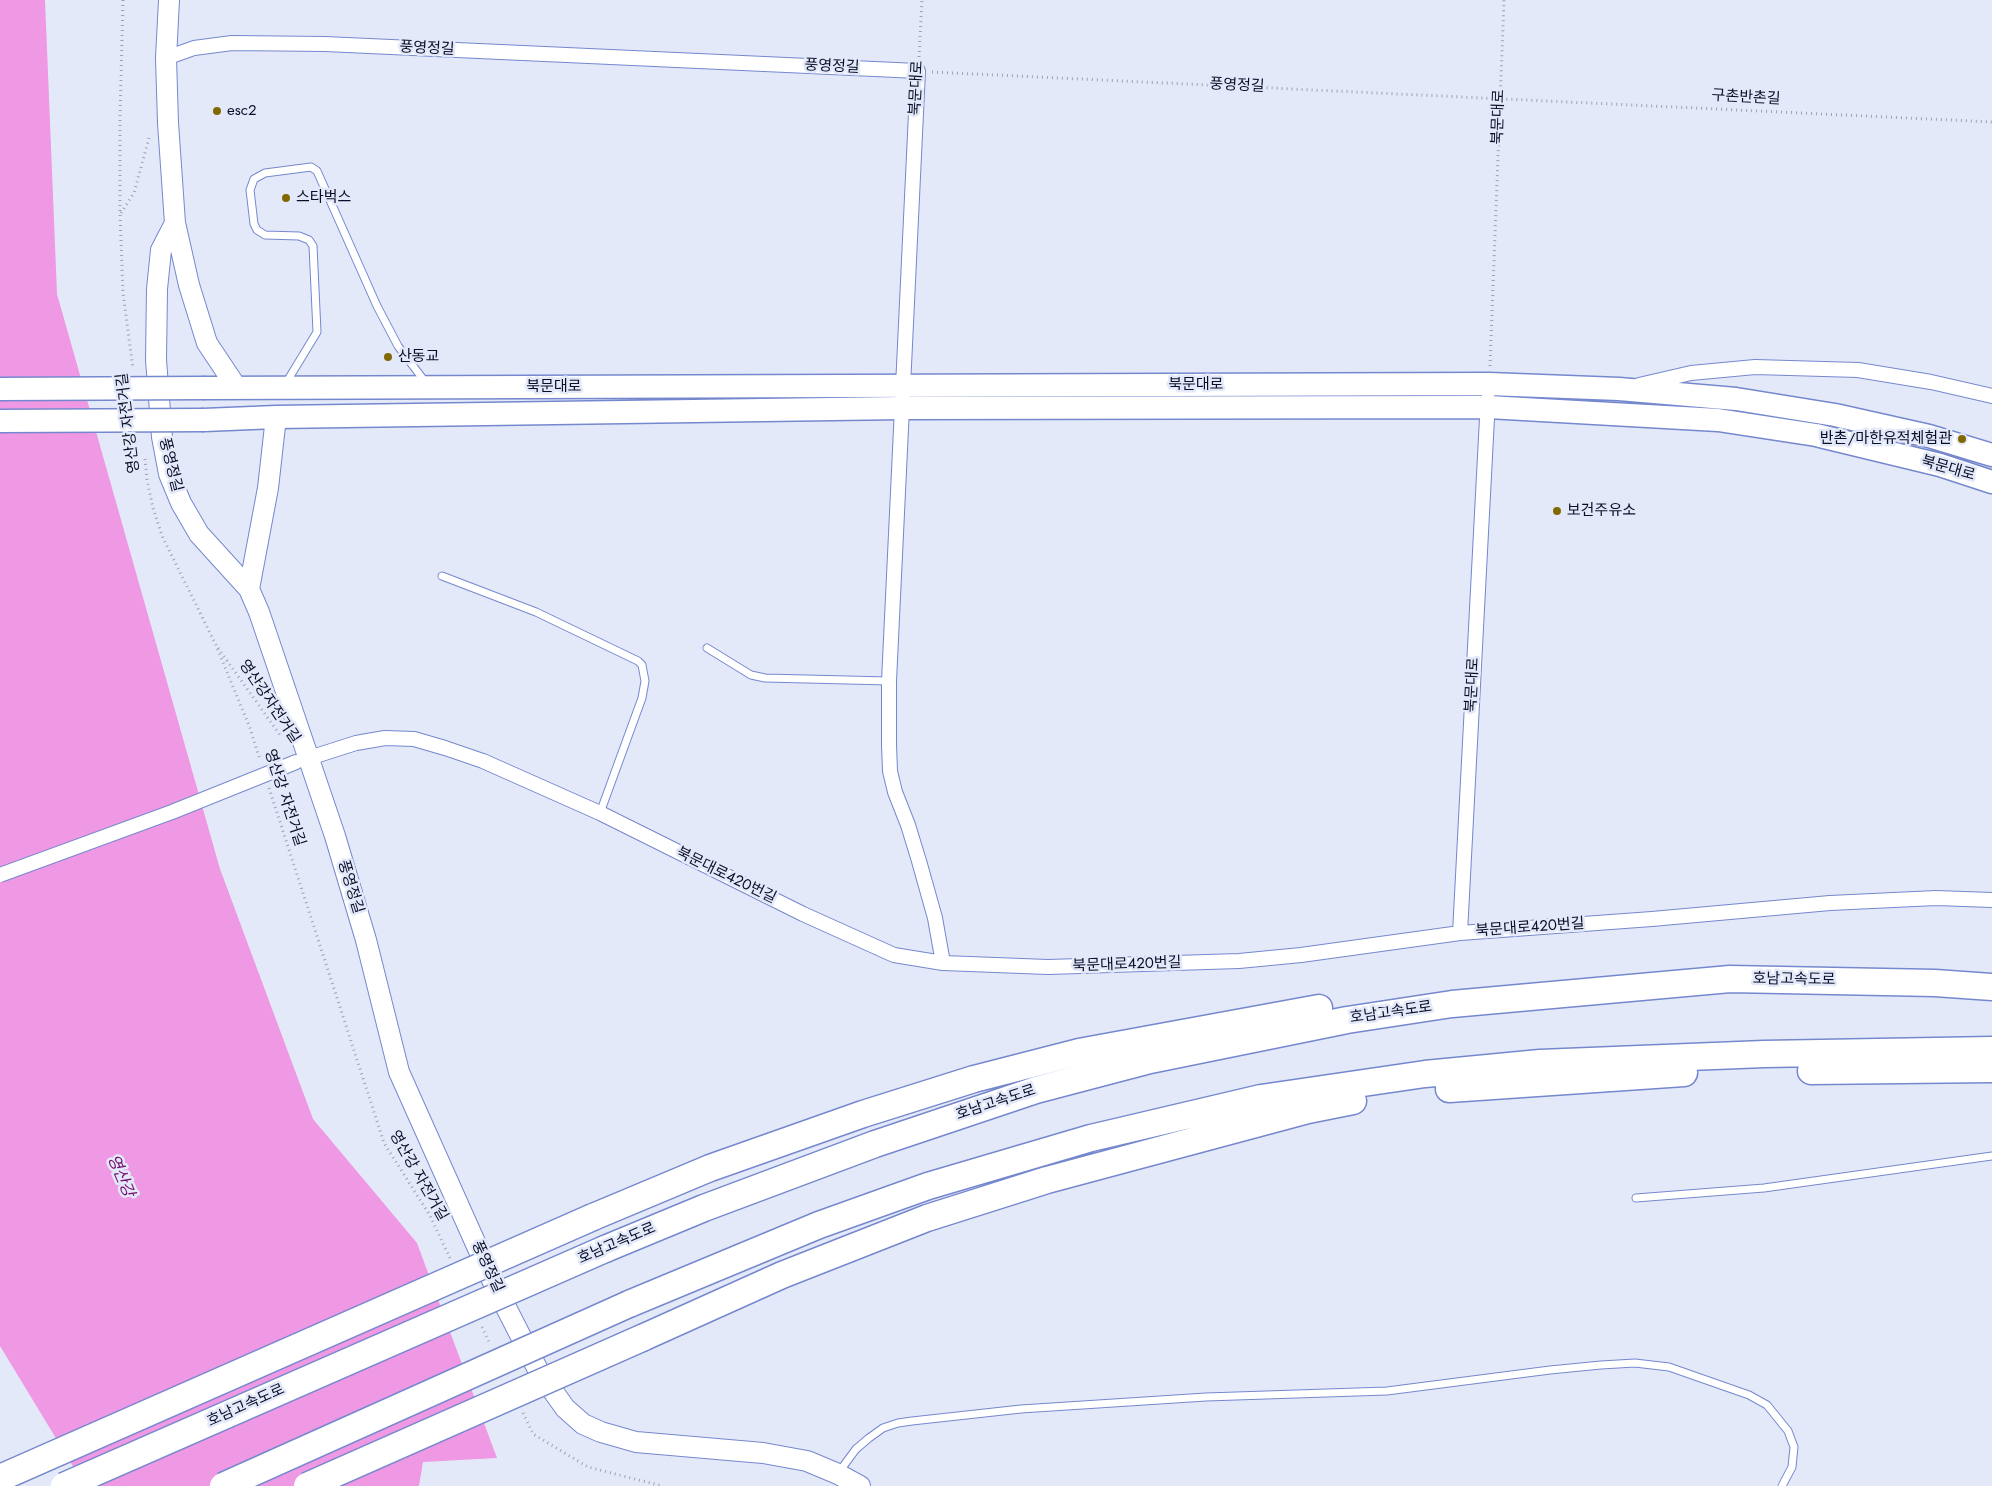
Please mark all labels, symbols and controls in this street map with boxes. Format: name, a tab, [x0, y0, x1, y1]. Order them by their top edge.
street label: 풍영정길	[399, 39, 455, 59]
street label: 풍영정길	[804, 57, 860, 77]
street label: 북문대로	[907, 60, 927, 116]
street label: 풍영정길	[1209, 76, 1265, 96]
street label: 구촌반촌길	[1711, 87, 1781, 109]
street label: 북문대로	[1489, 89, 1509, 145]
place label: esc2	[227, 102, 256, 120]
marker: esc2	[211, 105, 223, 117]
place label: 스타벅스	[296, 189, 351, 207]
marker: 스타벅스	[280, 192, 292, 204]
place label: 산동교	[398, 348, 439, 366]
marker: 산동교	[382, 351, 394, 363]
street label: 영산강 자전거길	[114, 372, 144, 474]
street label: 북문대로	[1168, 376, 1224, 394]
street label: 북문대로	[526, 378, 582, 396]
place label: 반촌/마한유적체험관	[1820, 430, 1952, 448]
marker: 반촌/마한유적체험관	[1956, 433, 1968, 445]
street label: 풍영정길	[155, 436, 185, 494]
street label: 북문대로	[1919, 453, 1977, 485]
place label: 보건주유소	[1567, 502, 1636, 520]
marker: 보건주유소	[1551, 505, 1563, 517]
street label: 영산강자전거길	[235, 657, 303, 747]
street label: 북문대로	[1463, 657, 1483, 713]
street label: 영산강 자전거길	[260, 747, 308, 849]
street label: 북문대로420번길	[673, 844, 779, 908]
street label: 풍영정길	[333, 858, 367, 916]
street label: 북문대로420번길	[1475, 915, 1585, 941]
street label: 북문대로420번길	[1072, 954, 1182, 976]
street label: 호남고속도로	[1752, 970, 1836, 990]
street label: 호남고속도로	[1349, 998, 1433, 1028]
street label: 호남고속도로	[954, 1082, 1038, 1124]
street label: 영산강 자전거길	[385, 1128, 451, 1224]
water label: 영산강	[103, 1152, 137, 1200]
street label: 호남고속도로	[575, 1220, 659, 1268]
street label: 풍영정길	[467, 1238, 507, 1296]
street label: 호남고속도로	[205, 1381, 287, 1431]

